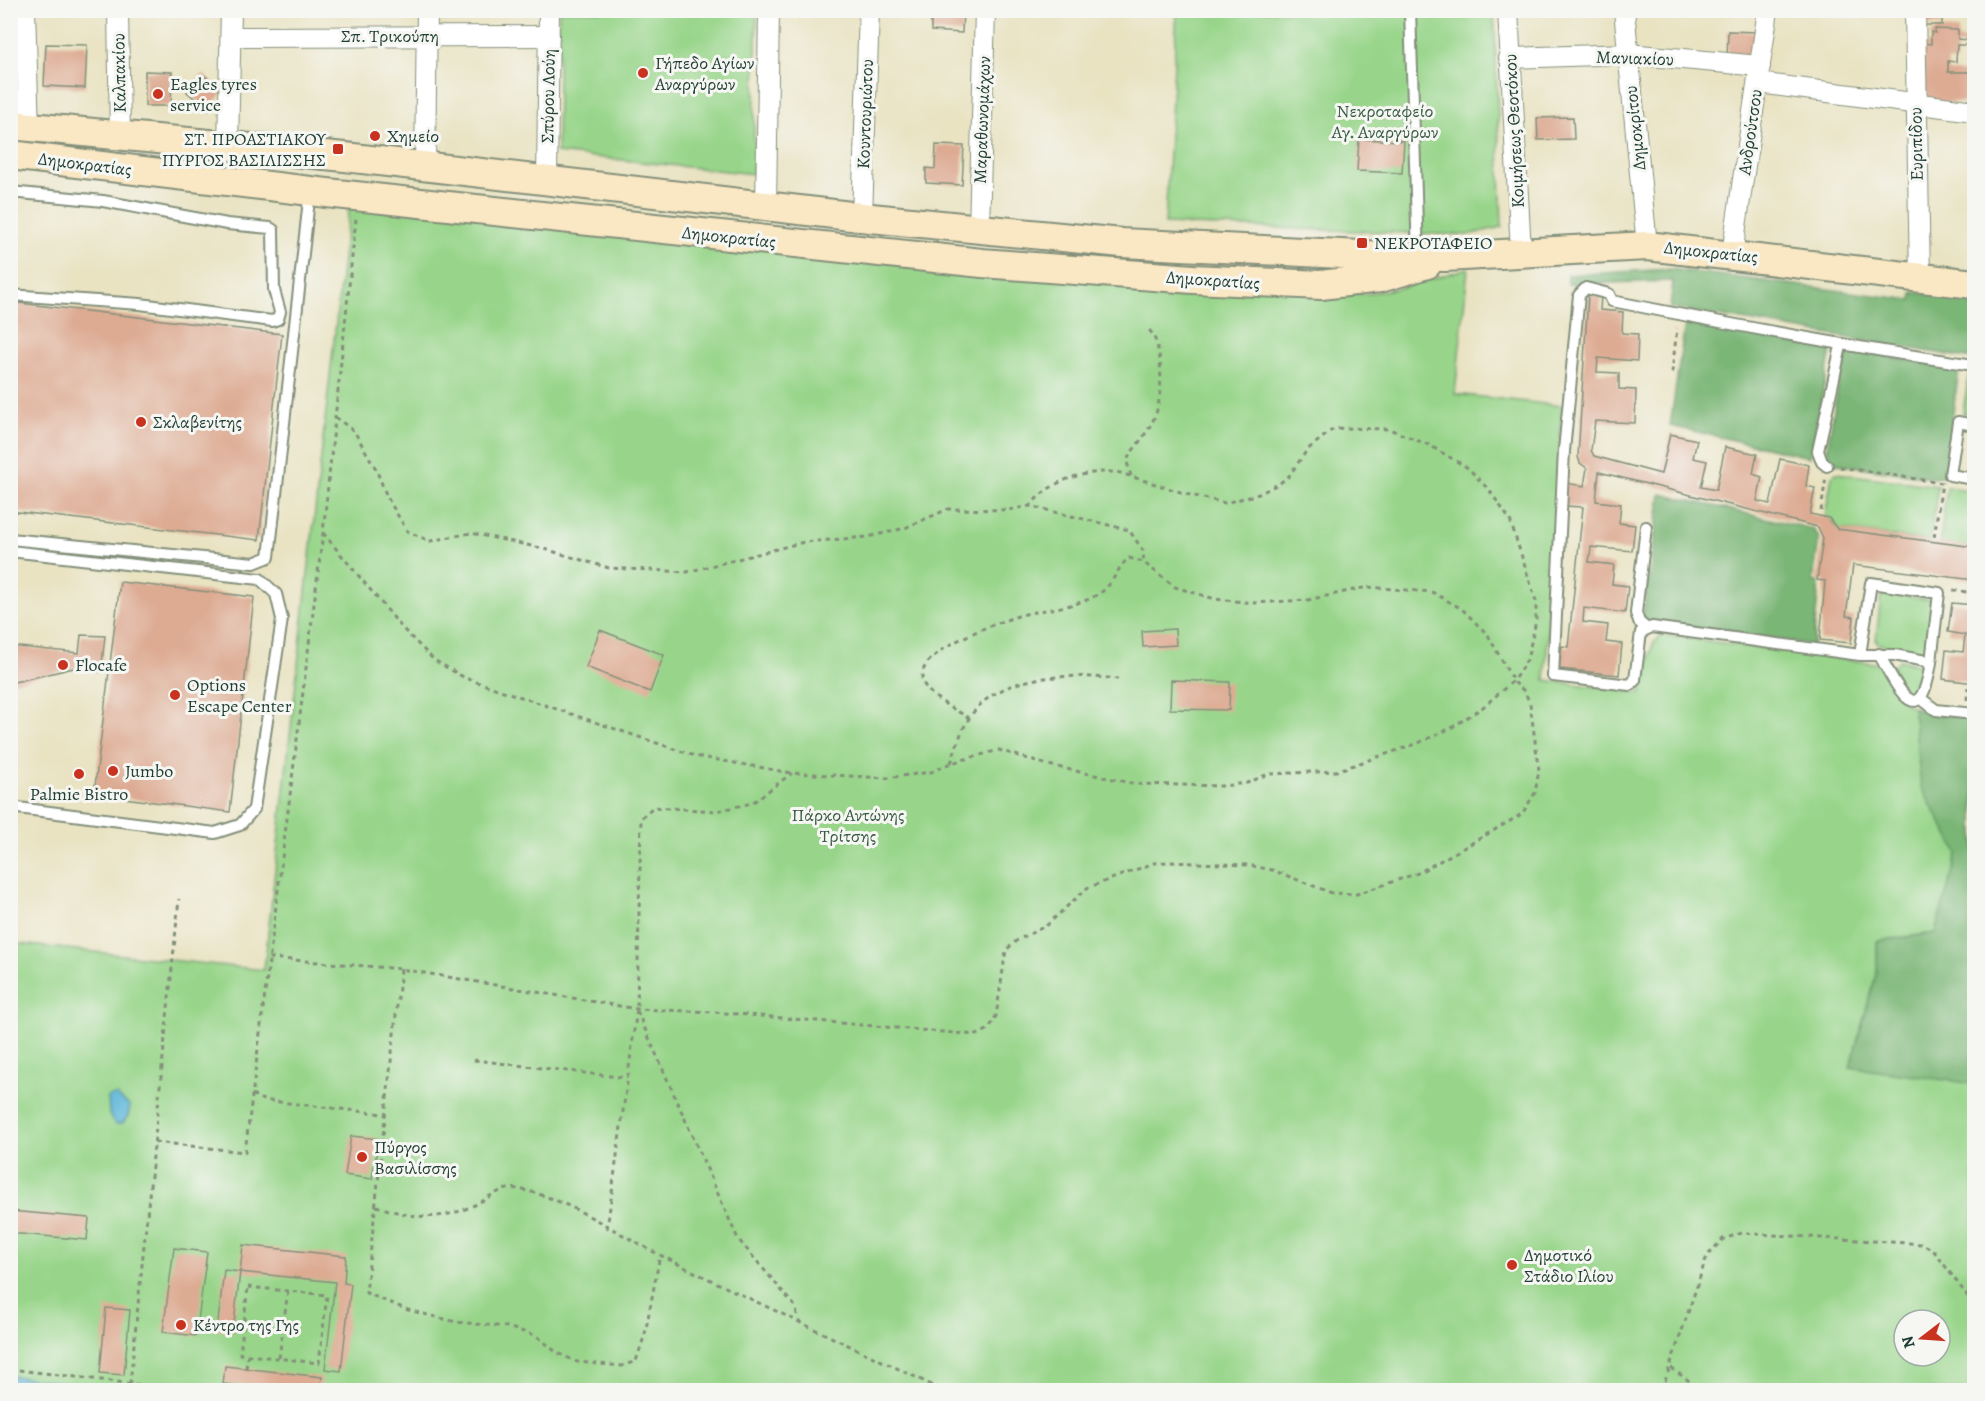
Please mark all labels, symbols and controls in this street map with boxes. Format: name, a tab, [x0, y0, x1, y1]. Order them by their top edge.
street label: Σπ. Τρικούπη	[341, 24, 439, 48]
street label: Καλπακίου	[106, 33, 132, 113]
street label: Μανιακίου	[1596, 45, 1674, 71]
street label: Σπύρου Λούη	[535, 49, 561, 143]
place label: Γήπεδο Αγίων Αναργύρων	[654, 51, 754, 96]
street label: Κοιμήσεως Θεοτόκου	[1498, 53, 1530, 209]
street label: Μαραθωνομάχων	[968, 56, 996, 184]
street label: Κουντουριώτου	[851, 59, 879, 169]
marker: Γήπεδο Αγίων Αναργύρων	[636, 66, 650, 80]
place label: Eagles tyres service	[170, 72, 257, 117]
street label: Δημοκρίτου	[1619, 84, 1651, 172]
marker: Eagles tyres service	[151, 87, 165, 101]
street label: Ανδρούτσου	[1732, 88, 1768, 177]
park label: Νεκροταφείο Αγ. Αναργύρων	[1331, 99, 1438, 144]
street label: Ευριπίδου	[1903, 107, 1929, 181]
place label: Χημείο	[387, 124, 439, 148]
place label: ΣΤ. ΠΡΟΑΣΤΙΑΚΟΥ ΠΥΡΓΟΣ ΒΑΣΙΛΙΣΣΗΣ	[162, 127, 327, 172]
marker: Χημείο	[368, 129, 382, 143]
marker: ΣΤ. ΠΡΟΑΣΤΙΑΚΟΥ ΠΥΡΓΟΣ ΒΑΣΙΛΙΣΣΗΣ	[331, 142, 345, 156]
street label: Δημοκρατίας	[37, 146, 133, 182]
street label: Δημοκρατίας	[681, 220, 777, 254]
place label: ΝΕΚΡΟΤΑΦΕΙΟ	[1374, 231, 1492, 255]
street label: Δημοκρατίας	[1663, 235, 1759, 269]
marker: ΝΕΚΡΟΤΑΦΕΙΟ	[1355, 236, 1369, 250]
street label: Δημοκρατίας	[1165, 265, 1261, 295]
place label: Σκλαβενίτης	[153, 410, 242, 434]
marker: Σκλαβενίτης	[134, 415, 148, 429]
place label: Flocafe	[75, 653, 127, 677]
marker: Flocafe	[56, 658, 70, 672]
place label: Options Escape Center	[187, 673, 292, 718]
marker: Options Escape Center	[168, 688, 182, 702]
place label: Jumbo	[125, 759, 173, 783]
marker: Jumbo	[106, 764, 120, 778]
marker: Palmie Bistro	[72, 767, 86, 781]
place label: Palmie Bistro	[30, 782, 128, 806]
park label: Πάρκο Αντώνης Τρίτσης	[791, 803, 905, 848]
place label: Πύργος Βασιλίσσης	[374, 1135, 457, 1180]
marker: Πύργος Βασιλίσσης	[355, 1150, 369, 1164]
place label: Δημοτικό Στάδιο Ιλίου	[1524, 1243, 1614, 1288]
marker: Δημοτικό Στάδιο Ιλίου	[1505, 1258, 1519, 1272]
north arrow	[1892, 1308, 1952, 1368]
place label: Κέντρο της Γης	[193, 1313, 299, 1337]
marker: Κέντρο της Γης	[174, 1318, 188, 1332]
text: N	[1896, 1333, 1921, 1351]

